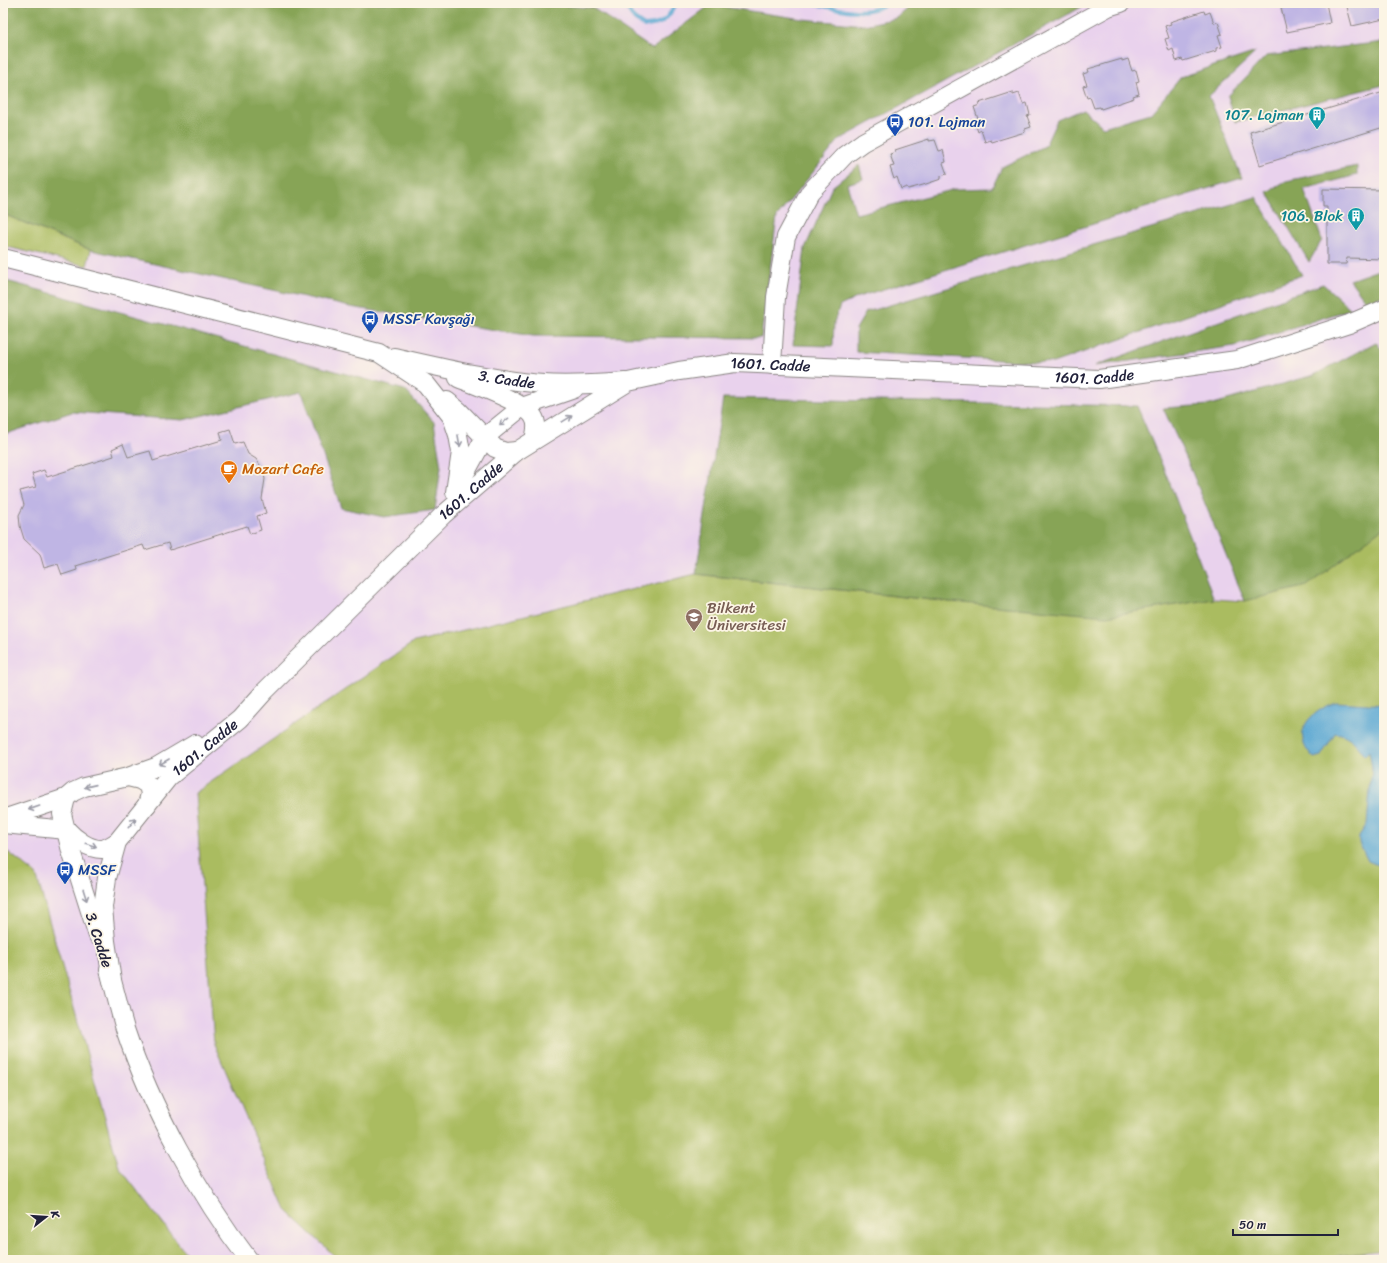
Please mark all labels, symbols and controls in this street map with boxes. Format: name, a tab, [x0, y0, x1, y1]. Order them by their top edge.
place label: 107. Lojman	[1224, 102, 1304, 128]
building icon: 107. Lojman	[1307, 105, 1327, 130]
place label: 101. Lojman	[908, 109, 985, 135]
bus stop icon: 101. Lojman	[885, 112, 905, 137]
place label: 106. Blok	[1281, 203, 1343, 229]
building icon: 106. Blok	[1346, 206, 1366, 231]
place label: MSSF Kavşağı	[383, 306, 475, 332]
bus stop icon: MSSF Kavşağı	[360, 309, 380, 334]
street label: 1601. Cadde	[729, 350, 811, 379]
street label: 1601. Cadde	[1054, 361, 1136, 392]
street label: 3. Cadde	[476, 362, 537, 396]
one-way arrow	[561, 415, 573, 423]
one-way arrow	[498, 417, 509, 426]
one-way arrow	[455, 434, 463, 447]
street label: 1601. Cadde	[432, 455, 510, 527]
place label: Mozart Cafe	[242, 456, 324, 482]
cafe icon: Mozart Cafe	[219, 459, 239, 484]
place label: Bilkent Üniversitesi	[707, 595, 786, 638]
school or university icon: Bilkent Üniversitesi	[684, 607, 704, 632]
street label: 1601. Cadde	[166, 712, 244, 783]
one-way arrow	[158, 758, 170, 766]
one-way arrow	[84, 782, 97, 790]
one-way arrow	[29, 805, 41, 813]
one-way arrow	[128, 818, 136, 829]
one-way arrow	[84, 842, 97, 849]
place label: MSSF	[78, 857, 117, 883]
bus stop icon: MSSF	[55, 860, 75, 885]
one-way arrow	[82, 888, 89, 901]
street label: 3. Cadde	[78, 909, 120, 971]
north arrow	[26, 1197, 66, 1237]
text: K	[45, 1207, 66, 1221]
scale bar	[1233, 1211, 1338, 1237]
text: 50 m	[1239, 1214, 1266, 1236]

